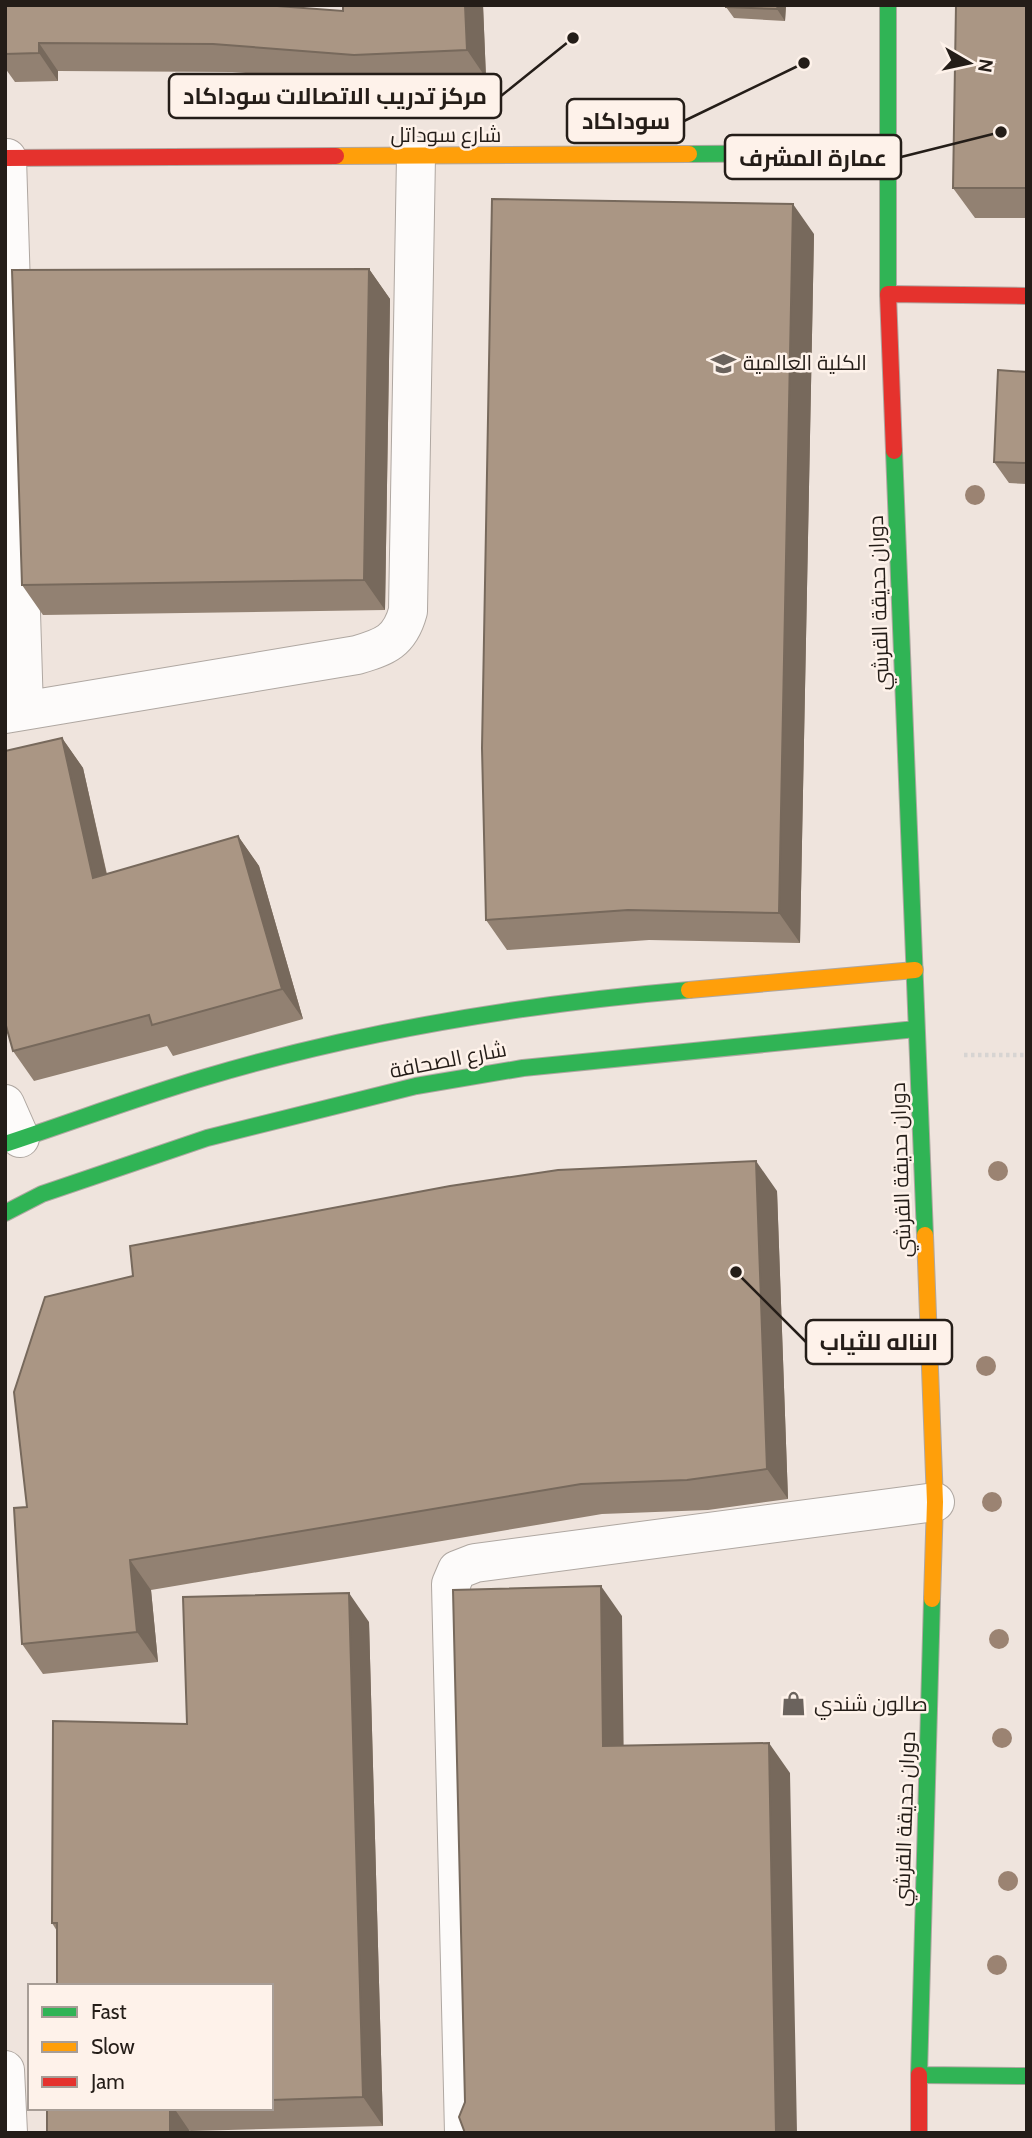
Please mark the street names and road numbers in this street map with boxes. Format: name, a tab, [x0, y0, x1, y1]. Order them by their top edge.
street label: شارع سوداتل	[391, 122, 502, 149]
street label: دوران حديقة القرشي	[863, 515, 897, 691]
street label: شارع الصحافة	[387, 1036, 509, 1085]
street label: دوران حديقة القرشي	[885, 1082, 919, 1258]
street label: دوران حديقة القرشي	[889, 1731, 923, 1907]

